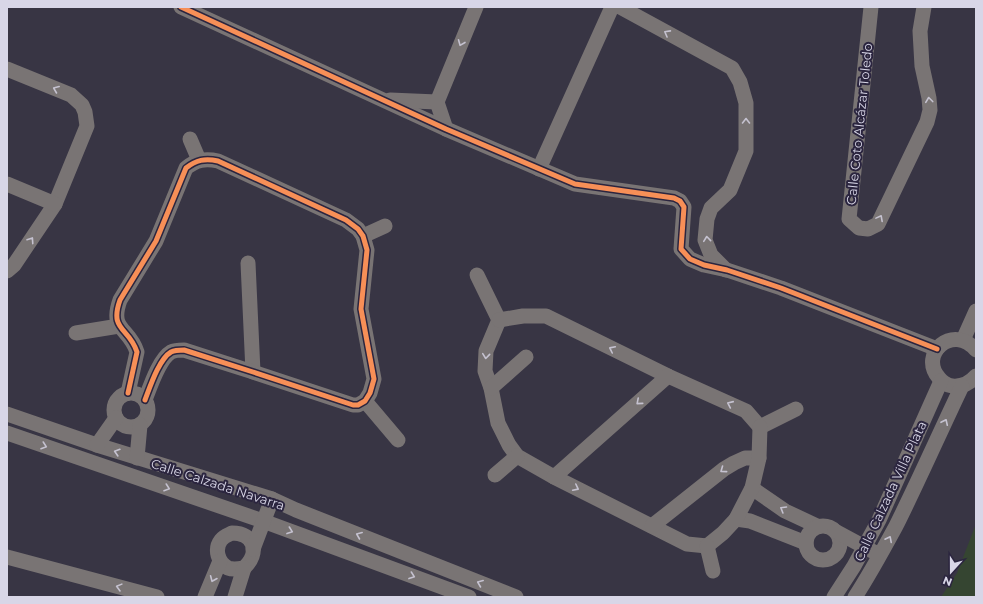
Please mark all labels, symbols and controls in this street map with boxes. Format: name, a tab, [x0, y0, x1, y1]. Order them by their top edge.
one-way arrow	[664, 30, 672, 38]
one-way arrow	[458, 39, 466, 47]
street label: Calle Coto Alcázar Toledo	[843, 42, 875, 206]
one-way arrow	[52, 86, 60, 94]
one-way arrow	[925, 97, 934, 103]
one-way arrow	[742, 118, 750, 124]
one-way arrow	[875, 215, 883, 222]
one-way arrow	[702, 236, 711, 242]
one-way arrow	[26, 237, 34, 244]
one-way arrow	[609, 346, 617, 354]
one-way arrow	[482, 353, 491, 359]
one-way arrow	[636, 397, 643, 404]
one-way arrow	[727, 401, 734, 409]
street label: Calle Calzada Villa Plata	[850, 418, 930, 564]
one-way arrow	[940, 419, 948, 426]
one-way arrow	[40, 441, 47, 449]
one-way arrow	[114, 448, 121, 456]
street label: Calle Calzada Navarra	[149, 455, 287, 513]
one-way arrow	[720, 465, 727, 473]
one-way arrow	[163, 483, 170, 491]
one-way arrow	[572, 483, 579, 491]
one-way arrow	[780, 507, 787, 514]
one-way arrow	[286, 526, 293, 534]
one-way arrow	[355, 532, 363, 540]
one-way arrow	[884, 536, 891, 543]
north arrow	[931, 552, 971, 592]
one-way arrow	[408, 571, 415, 579]
text: N	[941, 573, 954, 589]
one-way arrow	[209, 575, 217, 582]
one-way arrow	[476, 579, 483, 587]
one-way arrow	[116, 583, 123, 592]

